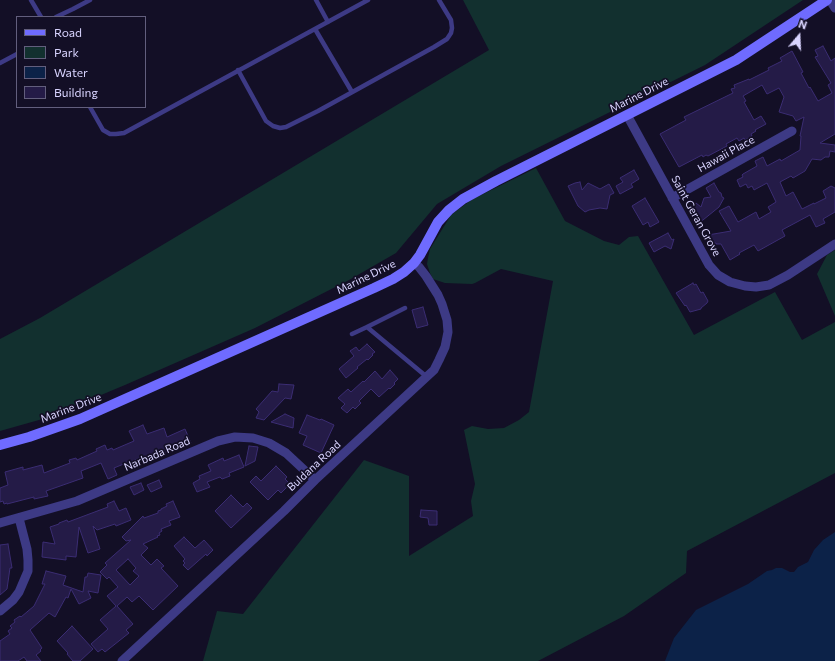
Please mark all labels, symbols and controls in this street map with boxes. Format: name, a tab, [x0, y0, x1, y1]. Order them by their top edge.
legend	[16, 16, 146, 108]
north arrow	[779, 16, 819, 56]
text: N	[797, 17, 809, 32]
text: Road	[54, 25, 82, 39]
text: Park	[54, 45, 79, 59]
text: Water	[54, 65, 88, 79]
street label: Marine Drive	[607, 75, 671, 115]
text: Building	[54, 85, 98, 99]
street label: Hawaii Place	[695, 133, 757, 175]
street label: Saint Geran Grove	[668, 173, 724, 259]
street label: Marine Drive	[334, 257, 398, 297]
street label: Marine Drive	[39, 390, 103, 426]
street label: Narbada Road	[122, 434, 192, 474]
street label: Buldana Road	[285, 438, 343, 494]

